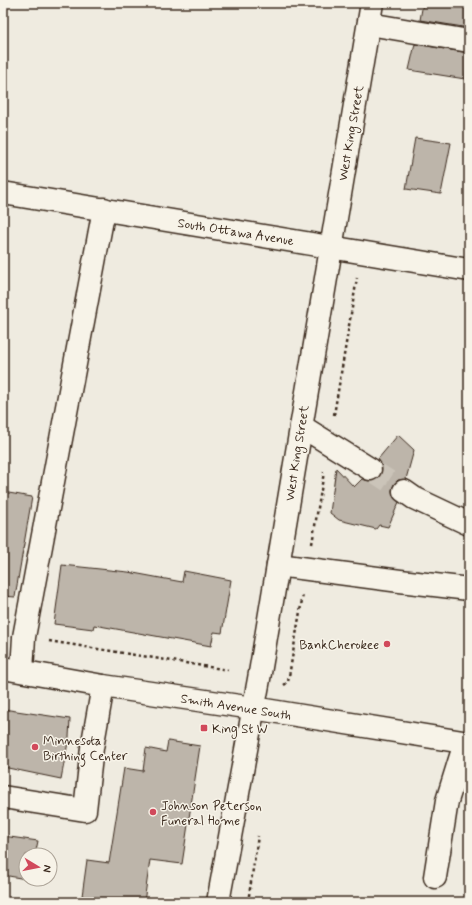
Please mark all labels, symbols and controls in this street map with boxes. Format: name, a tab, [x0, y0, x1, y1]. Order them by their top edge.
street label: West King Street	[335, 84, 369, 182]
street label: South Ottawa Avenue	[176, 215, 295, 250]
street label: West King Street	[282, 404, 314, 502]
place label: BankCherokee	[299, 637, 379, 654]
marker: BankCherokee	[382, 639, 392, 649]
street label: Smith Avenue South	[179, 690, 292, 725]
place label: King St W	[212, 721, 268, 739]
marker: King St W	[199, 723, 209, 733]
place label: Minnesota Birthing Center	[43, 733, 129, 767]
marker: Minnesota Birthing Center	[30, 742, 40, 752]
place label: Johnson Peterson Funeral Home	[161, 798, 262, 830]
marker: Johnson Peterson Funeral Home	[148, 807, 158, 817]
north arrow	[18, 847, 58, 887]
text: N	[39, 864, 54, 873]

